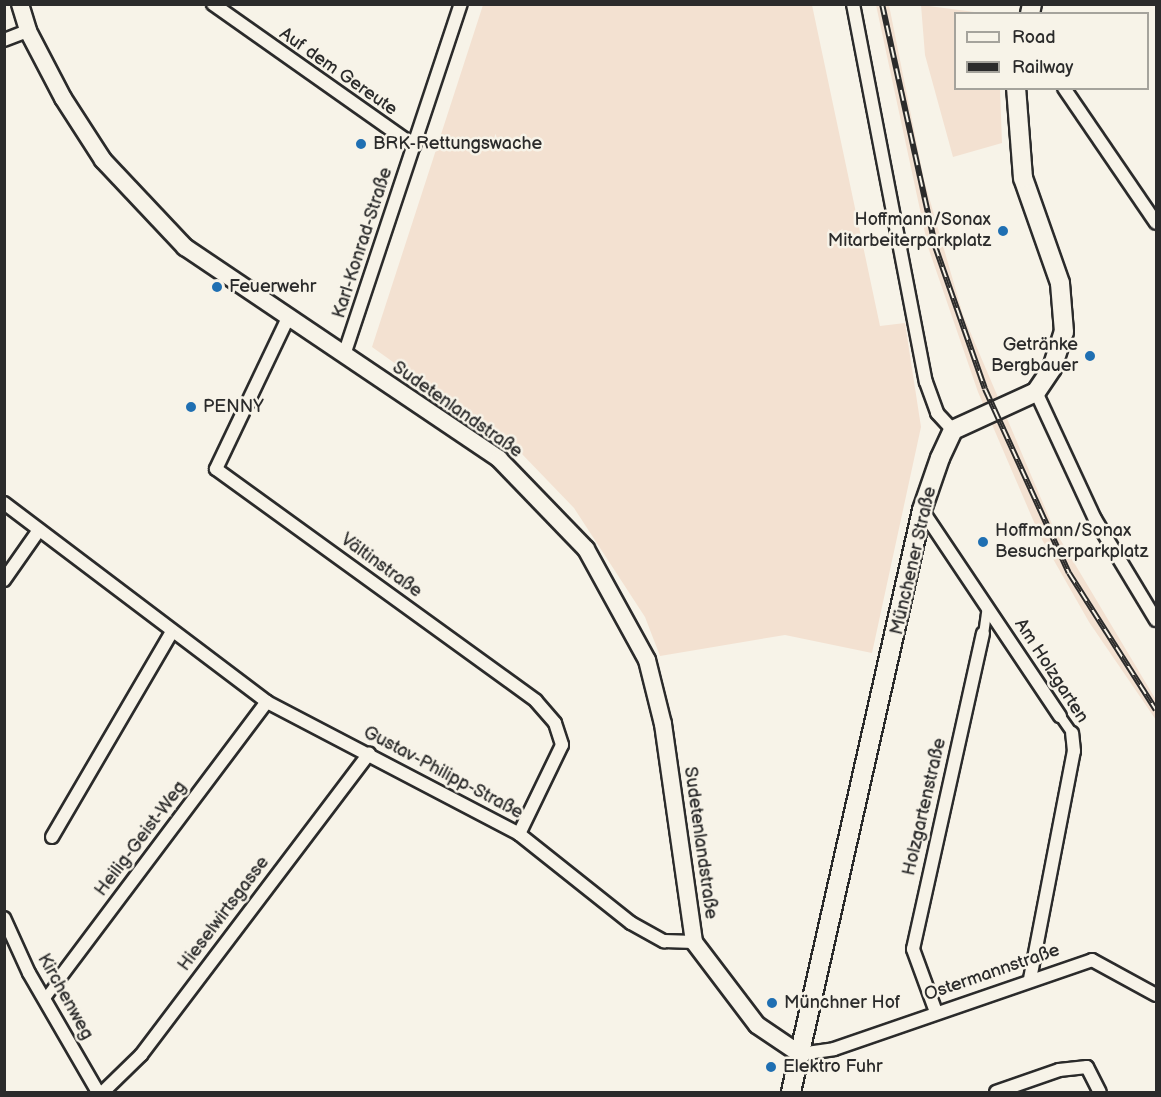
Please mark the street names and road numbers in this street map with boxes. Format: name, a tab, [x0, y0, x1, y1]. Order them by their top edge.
street label: Auf dem Gereute	[275, 23, 401, 121]
street label: Karl-Konrad-Straße	[328, 165, 398, 321]
street label: Sudetenlandstraße	[388, 357, 526, 463]
street label: Münchener Straße	[886, 485, 942, 637]
street label: Vältinstraße	[336, 529, 426, 603]
street label: Am Holzgarten	[1009, 615, 1093, 727]
street label: Gustav-Philipp-Straße	[360, 722, 526, 824]
street label: Holzgartenstraße	[899, 736, 951, 878]
street label: Sudetenlandstraße	[679, 765, 721, 921]
street label: Heilig-Geist-Weg	[91, 777, 191, 901]
street label: Hieselwirtsgasse	[174, 852, 274, 976]
street label: Ostermannstraße	[922, 940, 1062, 1006]
street label: Kirchenweg	[32, 950, 98, 1044]

